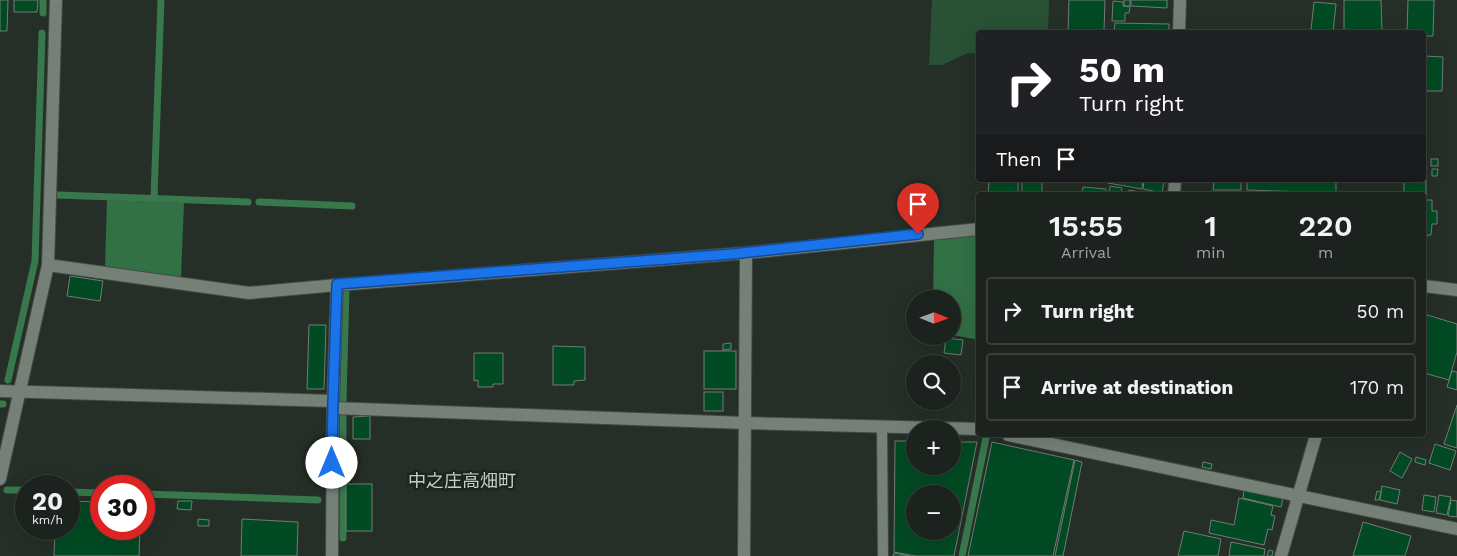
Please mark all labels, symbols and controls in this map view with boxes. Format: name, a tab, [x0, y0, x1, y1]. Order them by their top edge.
text: 50 m	[1079, 49, 1165, 91]
icon: right	[996, 50, 1061, 115]
text: Turn right	[1079, 91, 1184, 116]
icon: arrive	[1052, 145, 1080, 173]
text: Then	[996, 148, 1042, 171]
pin	[897, 183, 939, 234]
icon: arrive	[904, 190, 932, 218]
text: 15:55	[1049, 208, 1123, 243]
text: 1	[1204, 208, 1217, 243]
text: 220	[1298, 208, 1353, 243]
text: Arrival	[1061, 243, 1111, 262]
text: min	[1196, 243, 1225, 262]
text: m	[1318, 243, 1333, 262]
north arrow	[906, 290, 961, 345]
map controls	[906, 290, 961, 540]
icon: right	[998, 297, 1026, 325]
text: Turn right	[1041, 300, 1134, 323]
text: 50 m	[1357, 300, 1404, 323]
button: search	[906, 355, 961, 410]
icon: arrive	[998, 373, 1026, 401]
text: Arrive at destination	[1041, 376, 1233, 399]
text: 170 m	[1350, 376, 1404, 399]
button: +	[906, 420, 961, 475]
position arrow	[305, 436, 357, 488]
district label: 中之庄高畑町	[408, 470, 516, 491]
speed limit sign: 30	[90, 475, 155, 540]
button: −	[906, 485, 961, 540]
text: 20	[32, 487, 63, 516]
text: km/h	[32, 513, 63, 527]

